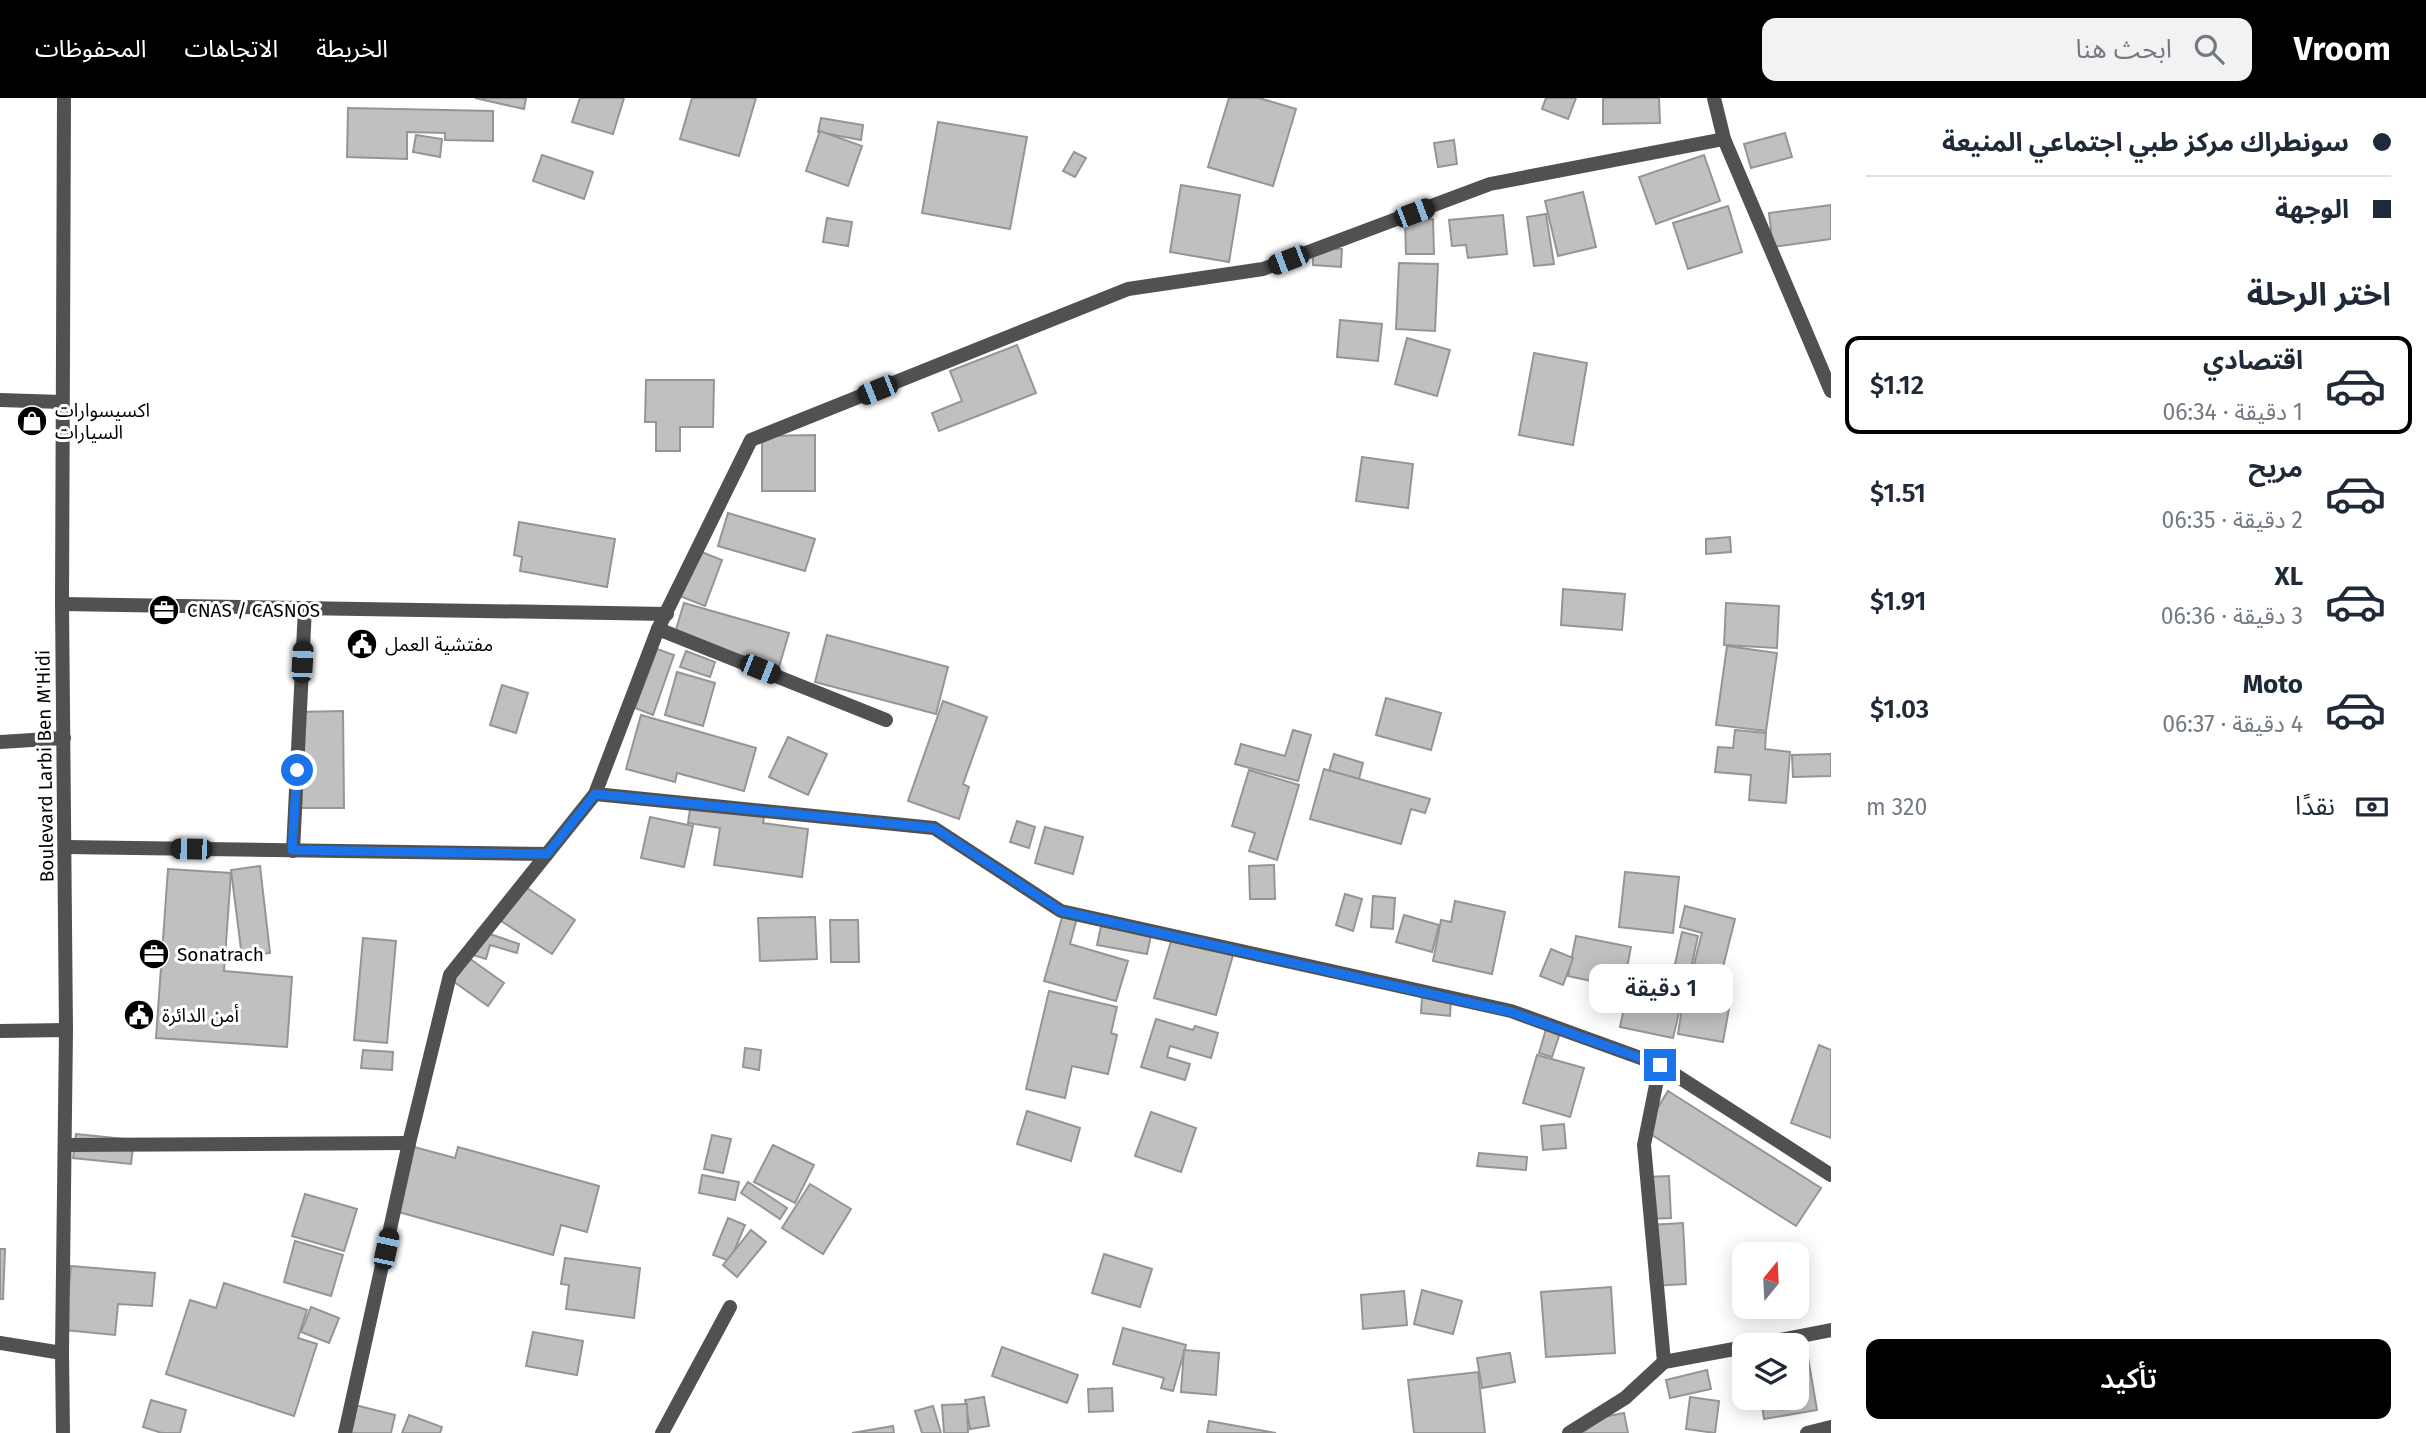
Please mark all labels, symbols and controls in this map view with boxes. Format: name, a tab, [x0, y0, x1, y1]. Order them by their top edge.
search box	[1762, 18, 2252, 81]
text: Vroom	[2294, 29, 2391, 69]
icon: search	[2190, 30, 2228, 68]
text: ابحث هنا	[2075, 34, 2172, 65]
text: المحفوظات	[35, 35, 146, 63]
text: الاتجاهات	[184, 35, 278, 63]
text: الخريطة	[316, 35, 388, 63]
text: سونطراك مركز طبي اجتماعي المنيعة	[1942, 127, 2349, 158]
text: الوجهة	[2275, 194, 2349, 225]
car	[1391, 196, 1438, 230]
car	[1265, 243, 1312, 277]
text: اختر الرحلة	[2247, 275, 2391, 313]
text: اقتصادي	[2203, 345, 2303, 376]
icon: car	[2324, 354, 2387, 417]
text: $1.12	[1870, 370, 1924, 401]
car	[854, 372, 901, 408]
text: 1 دقيقة · 06:34	[2162, 398, 2303, 426]
place label: اكسيسوارات السيارات	[55, 399, 150, 444]
shop icon: اكسيسوارات السيارات	[15, 404, 49, 438]
text: مريح	[2248, 453, 2303, 484]
icon: car	[2324, 462, 2387, 525]
text: $1.51	[1870, 478, 1926, 509]
text: 2 دقيقة · 06:35	[2162, 506, 2303, 534]
text: XL	[2275, 561, 2303, 592]
icon: car	[2324, 570, 2387, 633]
text: $1.91	[1870, 586, 1926, 617]
office icon: CNAS / CASNOS	[147, 593, 181, 627]
place label: CNAS / CASNOS	[187, 599, 320, 622]
text: 3 دقيقة · 06:36	[2161, 602, 2303, 630]
public building icon: مفتشية العمل	[345, 627, 379, 661]
place label: مفتشية العمل	[385, 633, 493, 656]
car	[291, 640, 314, 684]
street label: Boulevard Larbi Ben M'Hidi	[31, 649, 59, 883]
car	[737, 651, 784, 687]
text: Moto	[2243, 669, 2303, 700]
icon: car	[2324, 678, 2387, 741]
text: $1.03	[1870, 694, 1929, 725]
text: 4 دقيقة · 06:37	[2162, 710, 2303, 738]
route start	[281, 754, 313, 786]
icon: cash	[2353, 788, 2391, 826]
text: نقدًا	[2295, 791, 2335, 822]
text: 320 m	[1866, 793, 1927, 821]
car	[170, 838, 213, 860]
office icon: Sonatrach	[137, 937, 171, 971]
place label: Sonatrach	[177, 943, 264, 966]
callout: 1 دقيقة	[1588, 964, 1732, 1012]
text: 1 دقيقة	[1625, 974, 1697, 1002]
public building icon: أمن الدائرة	[122, 998, 156, 1032]
place label: أمن الدائرة	[162, 1004, 239, 1027]
route end	[1644, 1049, 1676, 1081]
car	[372, 1226, 401, 1272]
north arrow	[1732, 1242, 1810, 1320]
map controls	[1732, 1242, 1809, 1410]
button: layers	[1732, 1333, 1809, 1410]
button: تأكيد	[1866, 1339, 2391, 1419]

